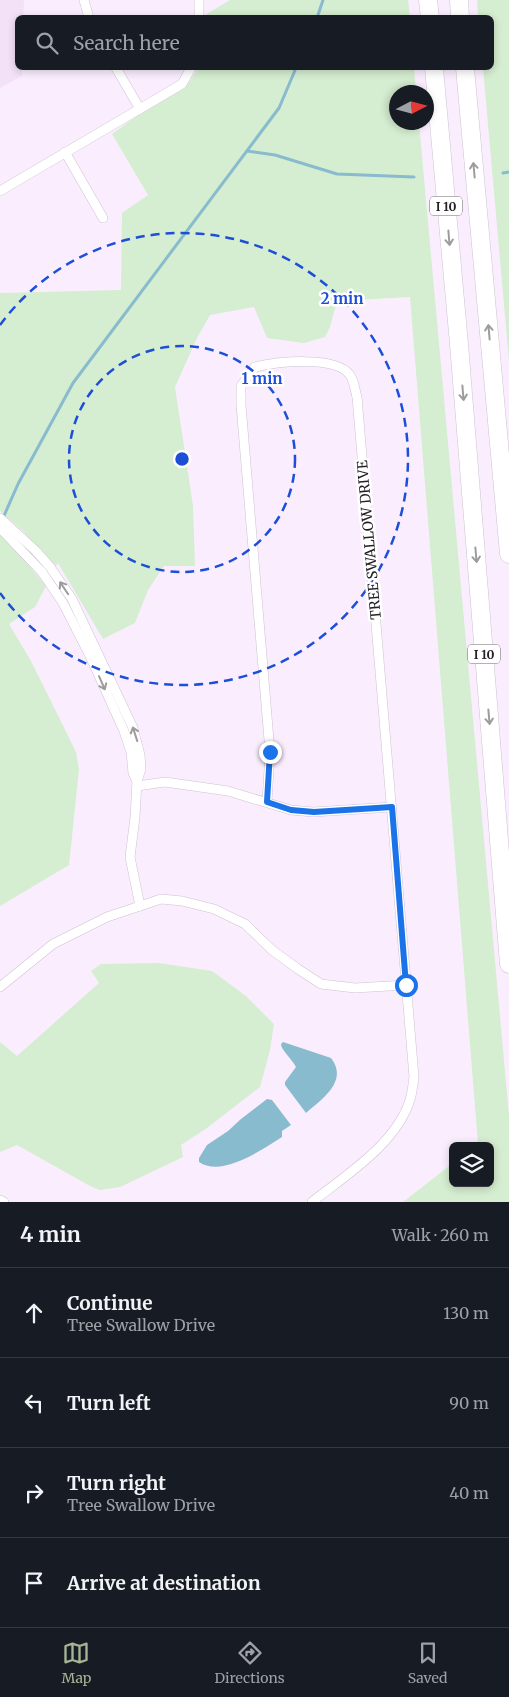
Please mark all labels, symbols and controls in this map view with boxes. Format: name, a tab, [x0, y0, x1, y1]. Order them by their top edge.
search box	[15, 15, 494, 70]
icon: search	[33, 29, 61, 57]
text: Search here	[73, 31, 180, 55]
north arrow	[389, 85, 434, 130]
one-way arrow	[469, 162, 479, 178]
road number: I 10	[430, 197, 462, 216]
one-way arrow	[445, 230, 454, 246]
text: 2 min	[321, 289, 363, 308]
one-way arrow	[484, 324, 494, 340]
text: 1 min	[242, 369, 282, 388]
one-way arrow	[458, 385, 468, 401]
centre of rings	[173, 450, 191, 468]
street label: TREE SWALLOW DRIVE	[353, 459, 385, 620]
one-way arrow	[471, 547, 481, 563]
one-way arrow	[59, 581, 69, 595]
road number: I 10	[468, 644, 500, 664]
one-way arrow	[98, 675, 107, 690]
one-way arrow	[484, 709, 494, 725]
one-way arrow	[129, 726, 139, 742]
route end	[259, 741, 282, 764]
route start	[395, 974, 418, 997]
map controls	[449, 1142, 494, 1187]
button: layers	[449, 1142, 494, 1187]
text: 4 min	[20, 1221, 81, 1248]
text: Walk · 260 m	[392, 1225, 489, 1245]
text: Continue	[67, 1291, 153, 1315]
icon: ahead	[20, 1299, 48, 1327]
text: 130 m	[443, 1303, 489, 1323]
text: Tree Swallow Drive	[67, 1315, 215, 1335]
icon: left	[20, 1389, 48, 1417]
text: Turn left	[67, 1391, 151, 1415]
text: 90 m	[449, 1393, 489, 1413]
text: Turn right	[67, 1471, 166, 1495]
icon: right	[20, 1479, 48, 1507]
text: 40 m	[449, 1483, 489, 1503]
text: Tree Swallow Drive	[67, 1495, 215, 1515]
icon: arrive	[20, 1569, 48, 1597]
text: Arrive at destination	[67, 1571, 261, 1595]
tab: Map	[62, 1639, 91, 1687]
tab: Directions	[215, 1639, 285, 1687]
tab: Saved	[408, 1639, 447, 1687]

